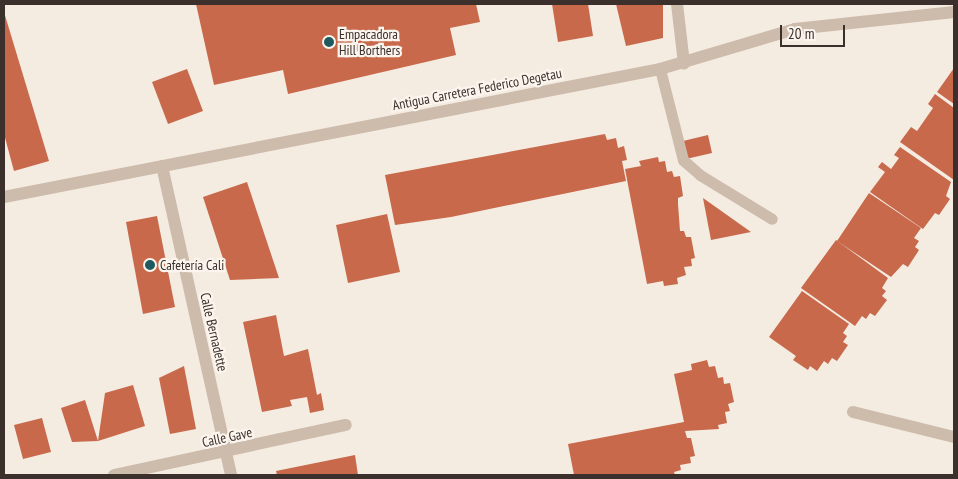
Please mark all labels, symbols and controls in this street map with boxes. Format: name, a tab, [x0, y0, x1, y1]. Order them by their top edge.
scale bar	[783, 15, 848, 47]
text: 20 m	[788, 24, 814, 43]
place label: Empacadora Hill Borthers	[339, 26, 400, 58]
marker: Empacadora Hill Borthers	[323, 36, 335, 48]
street label: Antigua Carretera Federico Degetau	[391, 64, 563, 114]
place label: Cafetería Cali	[160, 257, 224, 273]
marker: Cafetería Cali	[144, 259, 156, 271]
street label: Calle Bernadette	[197, 291, 231, 373]
street label: Calle Gave	[200, 424, 254, 450]

